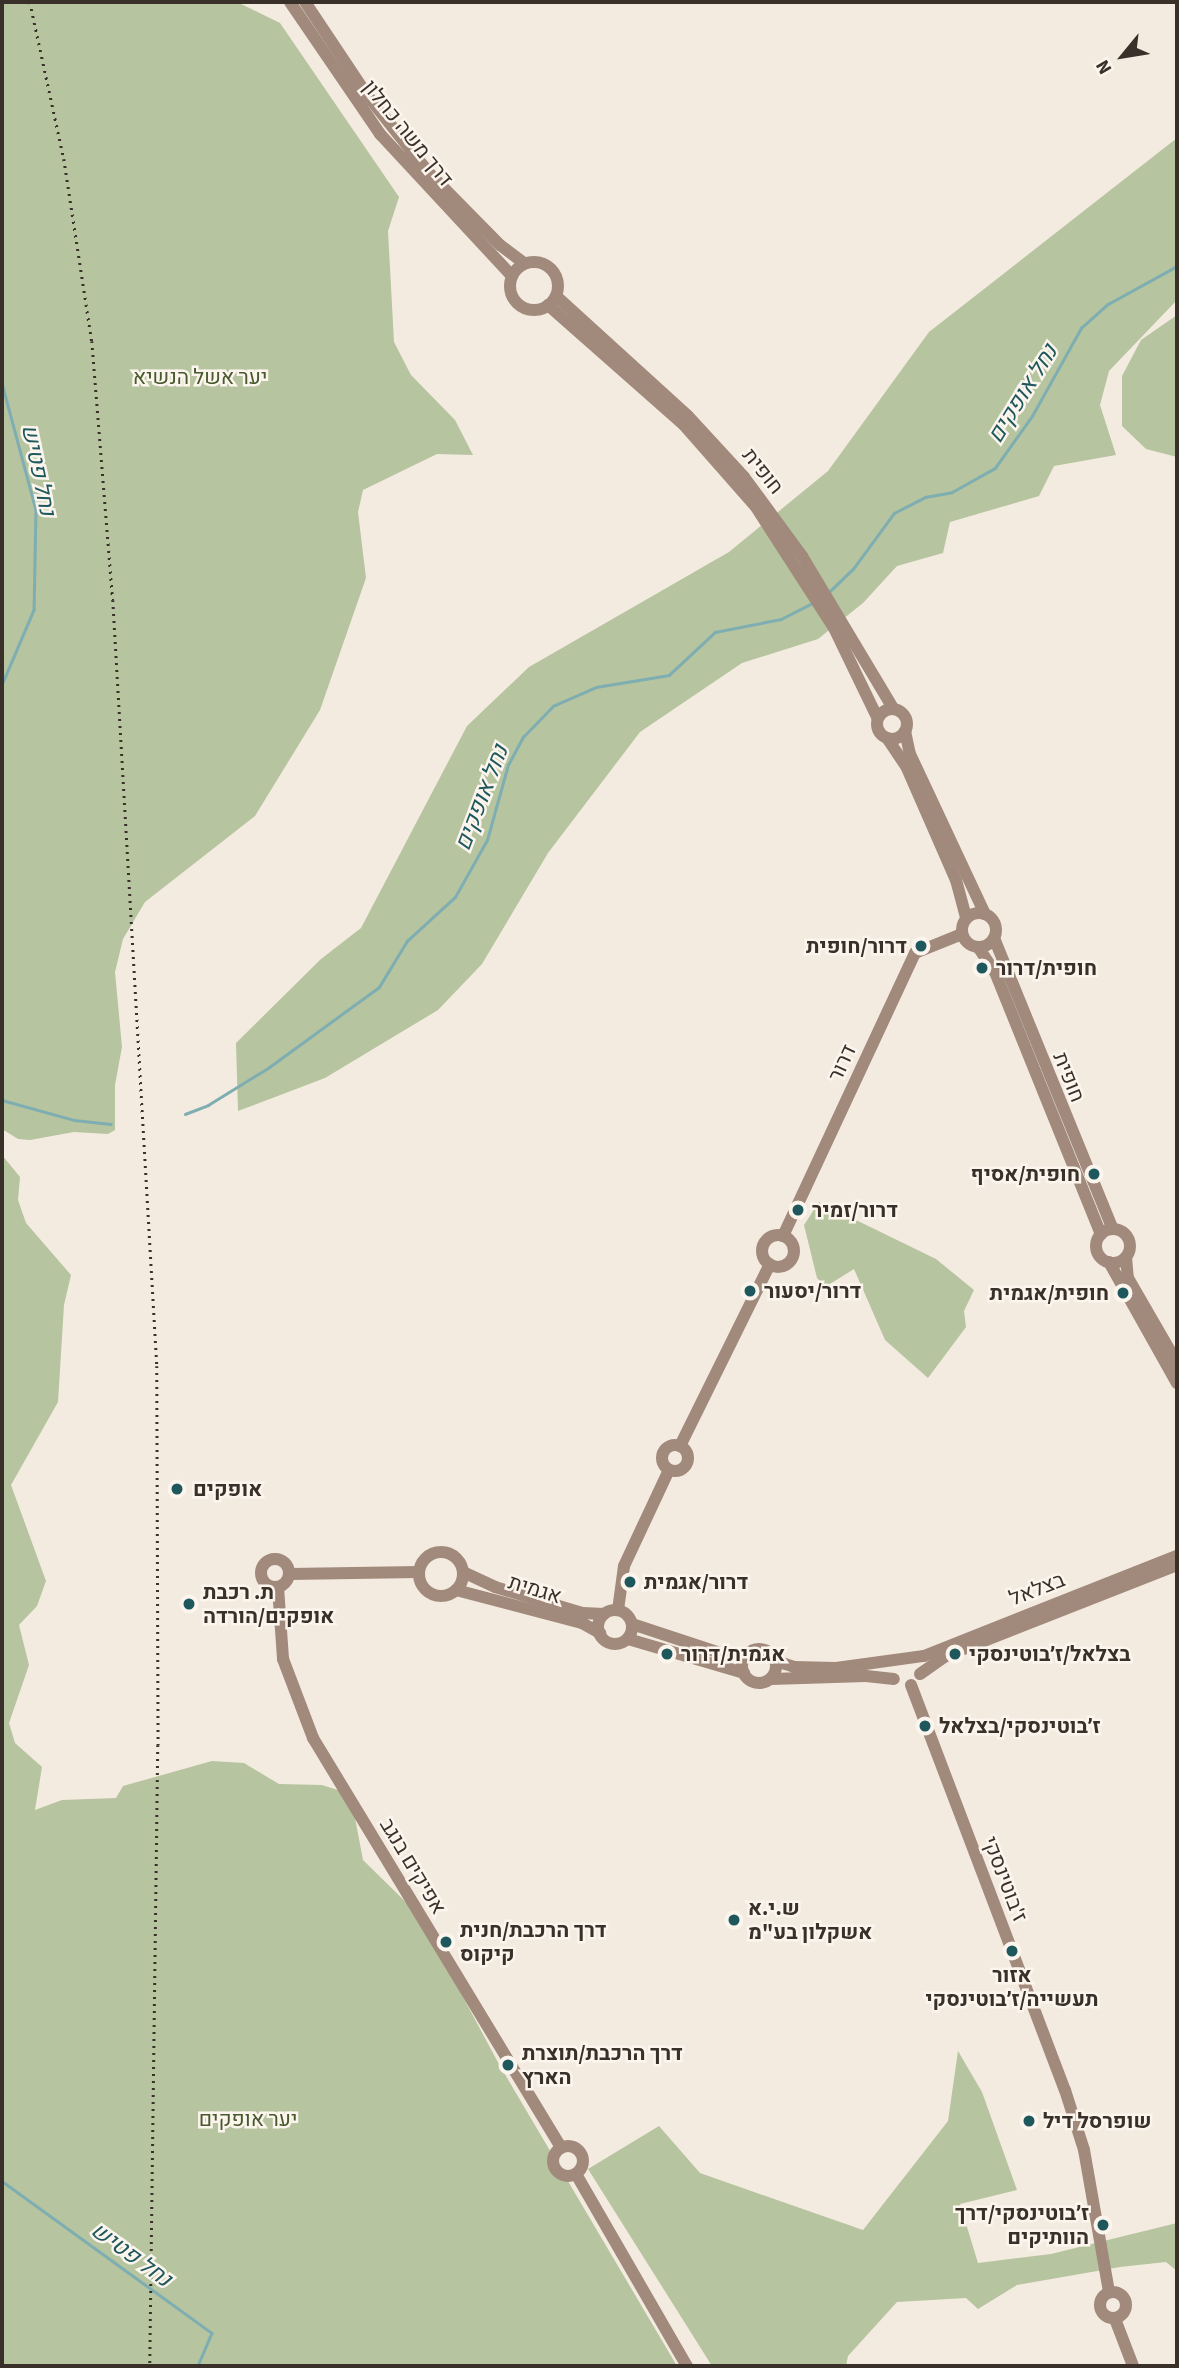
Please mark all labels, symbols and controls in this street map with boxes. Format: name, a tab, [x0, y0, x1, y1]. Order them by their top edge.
north arrow	[1088, 21, 1158, 91]
text: N	[1090, 55, 1119, 79]
street label: דרך משה כחלון	[357, 75, 459, 191]
water label: נחל אופקים	[982, 340, 1064, 448]
park label: יער אשל הנשיא	[133, 364, 267, 390]
water label: נחל פטיש	[15, 422, 61, 518]
street label: חופית	[737, 443, 789, 499]
water label: נחל אופקים	[449, 741, 515, 855]
place label: דרור/חופית	[806, 933, 907, 959]
marker: דרור/חופית	[913, 938, 929, 954]
place label: חופית/דרור	[996, 955, 1097, 981]
marker: חופית/דרור	[974, 960, 990, 976]
street label: דרור	[823, 1041, 861, 1085]
street label: חופית	[1048, 1048, 1090, 1106]
place label: חופית/אסיף	[971, 1161, 1080, 1187]
marker: חופית/אסיף	[1086, 1166, 1102, 1182]
place label: דרור/זמיר	[812, 1197, 898, 1223]
marker: דרור/זמיר	[790, 1202, 806, 1218]
place label: דרור/יסעור	[764, 1278, 861, 1304]
place label: חופית/אגמית	[990, 1280, 1109, 1306]
marker: דרור/יסעור	[742, 1283, 758, 1299]
marker: חופית/אגמית	[1115, 1285, 1131, 1301]
place label: אופקים	[193, 1476, 262, 1502]
marker: אופקים	[167, 1479, 187, 1499]
street label: בצלאל	[1006, 1567, 1068, 1611]
street label: אגמית	[505, 1569, 565, 1609]
place label: דרור/אגמית	[644, 1569, 748, 1595]
marker: דרור/אגמית	[622, 1574, 638, 1590]
place label: ת. רכבת אופקים/הורדה	[203, 1579, 334, 1629]
marker: ת. רכבת אופקים/הורדה	[181, 1596, 197, 1612]
place label: אגמית/דרור	[681, 1641, 785, 1667]
place label: בצלאל/ז׳בוטינסקי	[969, 1641, 1131, 1667]
marker: אגמית/דרור	[659, 1646, 675, 1662]
marker: בצלאל/ז׳בוטינסקי	[947, 1646, 963, 1662]
place label: ז׳בוטינסקי/בצלאל	[939, 1713, 1101, 1739]
marker: ז׳בוטינסקי/בצלאל	[917, 1718, 933, 1734]
street label: אפיקים בנגב	[374, 1813, 452, 1919]
street label: ז'בוטינסקי	[977, 1833, 1033, 1925]
place label: ש.י.א אשקלון בע"מ	[748, 1895, 872, 1945]
marker: ש.י.א אשקלון בע"מ	[726, 1912, 742, 1928]
place label: דרך הרכבת/חנית קיקוס	[460, 1917, 607, 1967]
marker: דרך הרכבת/חנית קיקוס	[438, 1934, 454, 1950]
marker: אזור תעשייה/ז׳בוטינסקי	[1004, 1943, 1020, 1959]
place label: אזור תעשייה/ז׳בוטינסקי	[925, 1962, 1099, 2012]
place label: דרך הרכבת/תוצרת הארץ	[522, 2040, 683, 2090]
marker: דרך הרכבת/תוצרת הארץ	[500, 2057, 516, 2073]
park label: יער אופקים	[199, 2106, 297, 2132]
place label: שופרסל דיל	[1043, 2108, 1151, 2134]
marker: שופרסל דיל	[1021, 2113, 1037, 2129]
place label: ז׳בוטינסקי/דרך הוותיקים	[955, 2200, 1089, 2250]
water label: נחל פטיש	[85, 2217, 177, 2293]
marker: ז׳בוטינסקי/דרך הוותיקים	[1095, 2217, 1111, 2233]

